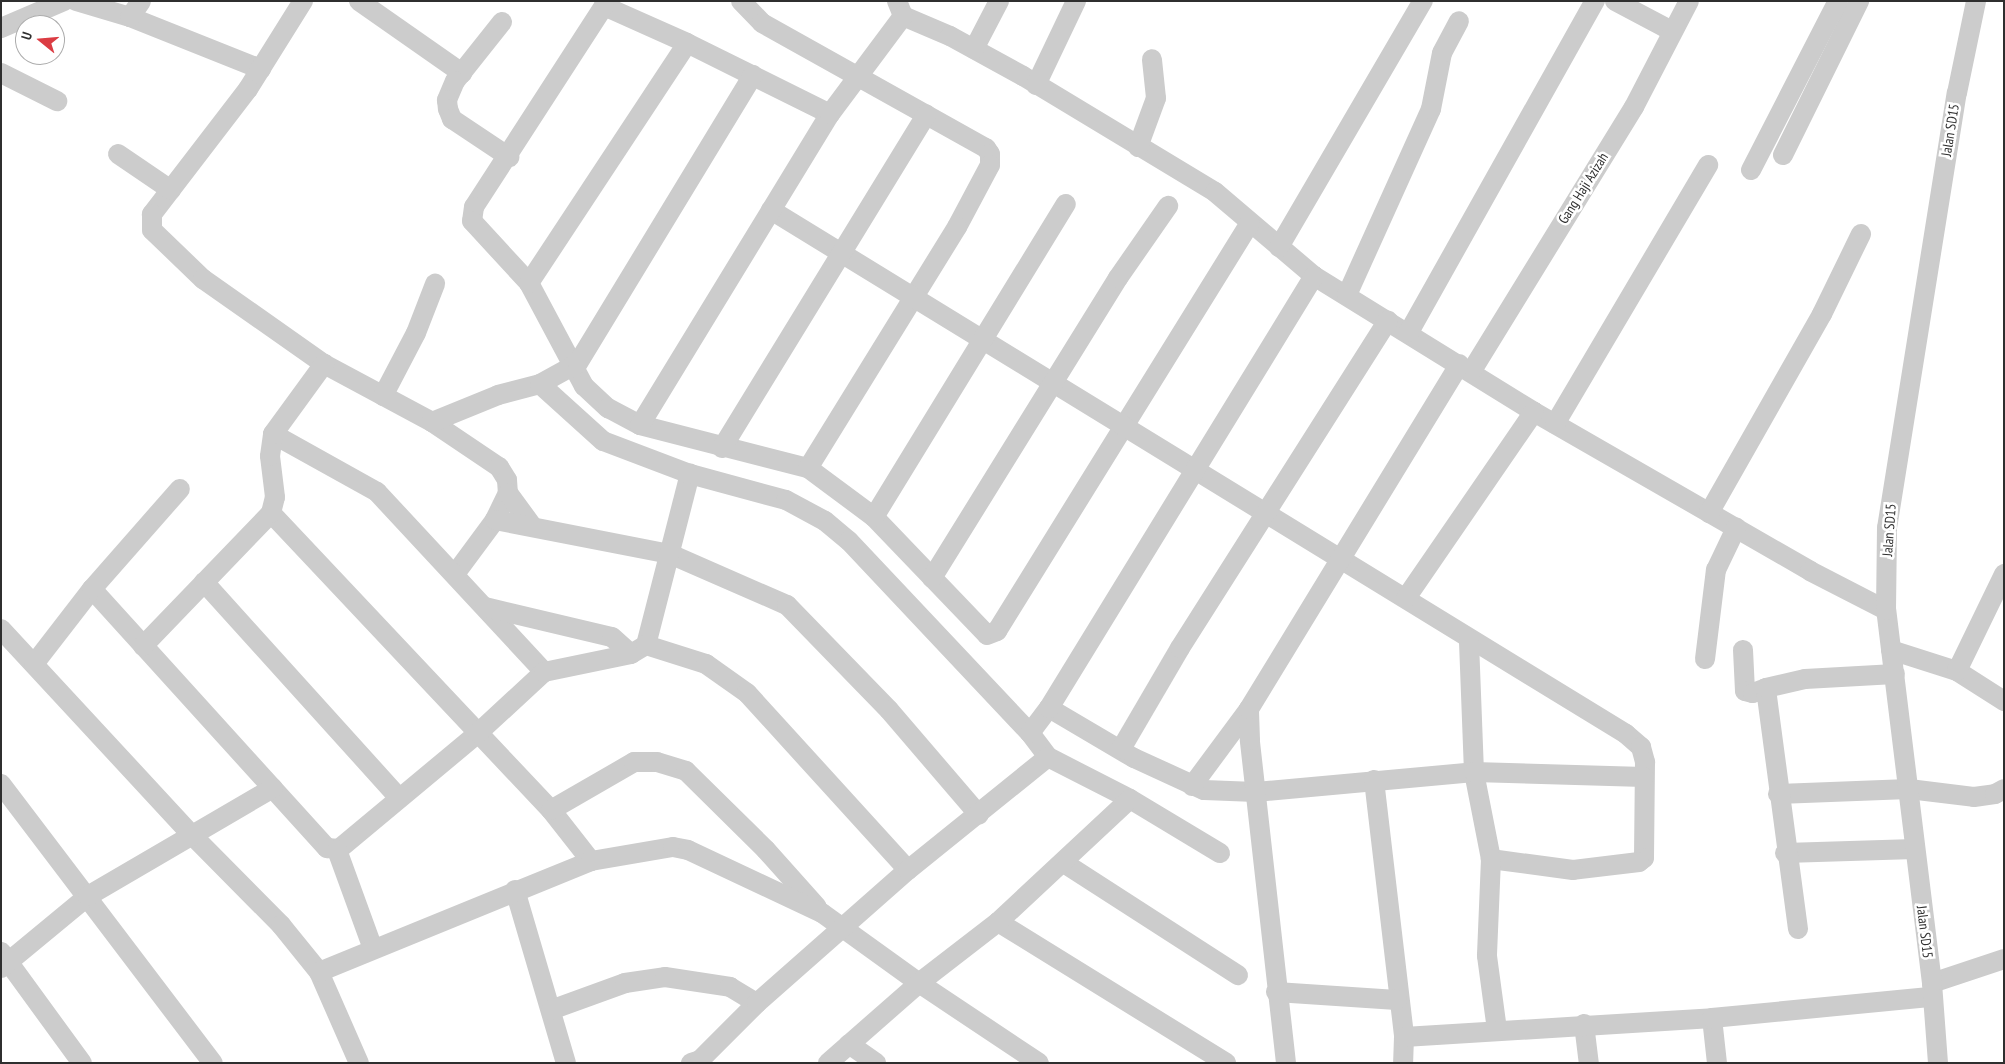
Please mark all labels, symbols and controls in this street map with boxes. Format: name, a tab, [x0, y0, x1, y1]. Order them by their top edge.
north arrow	[15, 15, 65, 65]
text: U	[17, 30, 36, 42]
street label: Jalan SD15	[1938, 103, 1962, 157]
street label: Gang Haji Azizah	[1554, 149, 1612, 227]
street label: Jalan SD15	[1879, 503, 1899, 557]
street label: Jalan SD15	[1913, 905, 1937, 959]

